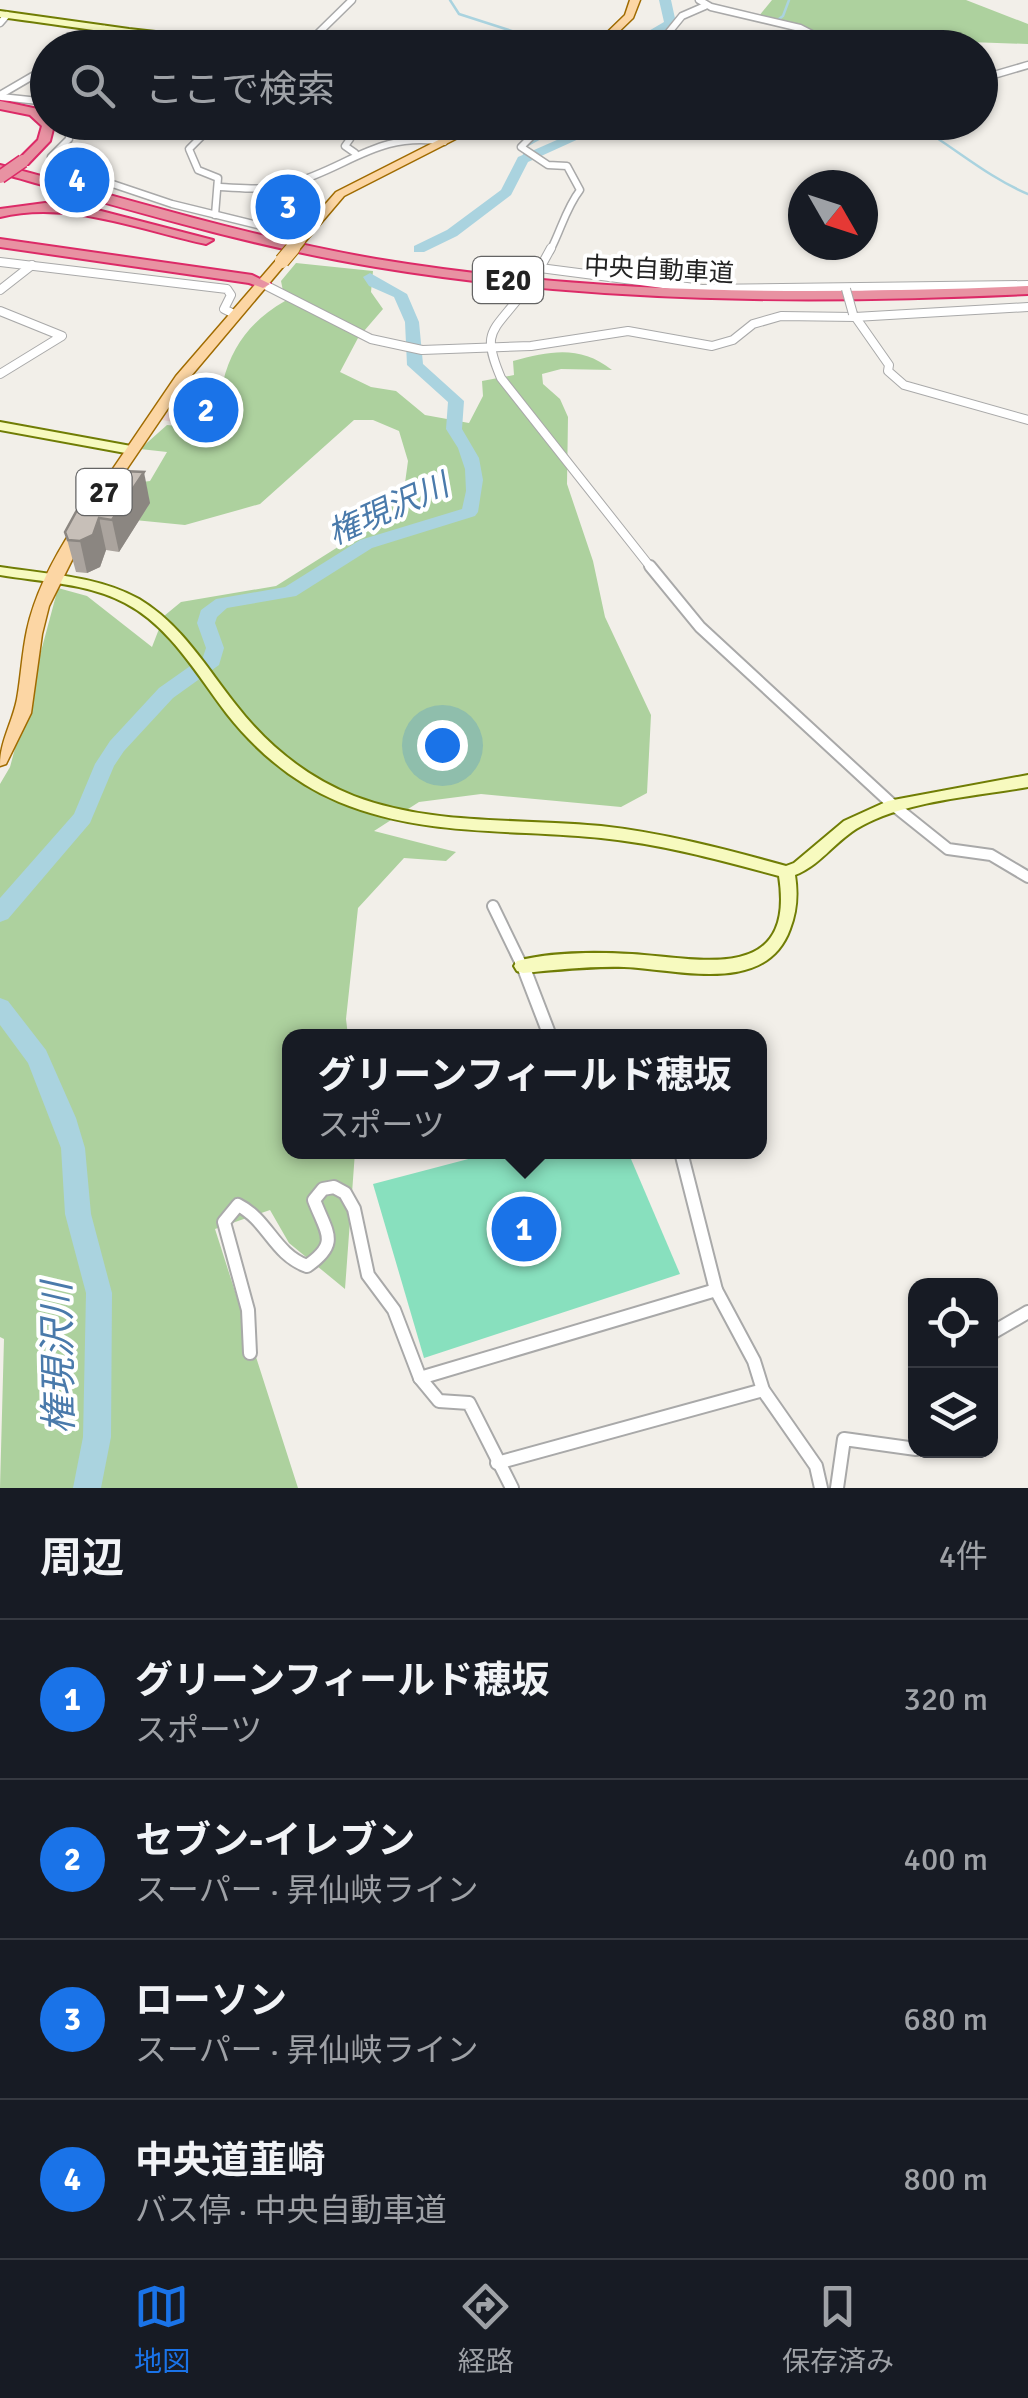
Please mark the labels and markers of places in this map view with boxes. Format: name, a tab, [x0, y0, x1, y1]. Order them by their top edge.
pin: 4	[44, 142, 110, 218]
pin: 3	[256, 170, 320, 244]
pin: 2	[174, 372, 238, 448]
pin: 1	[492, 1192, 556, 1266]

